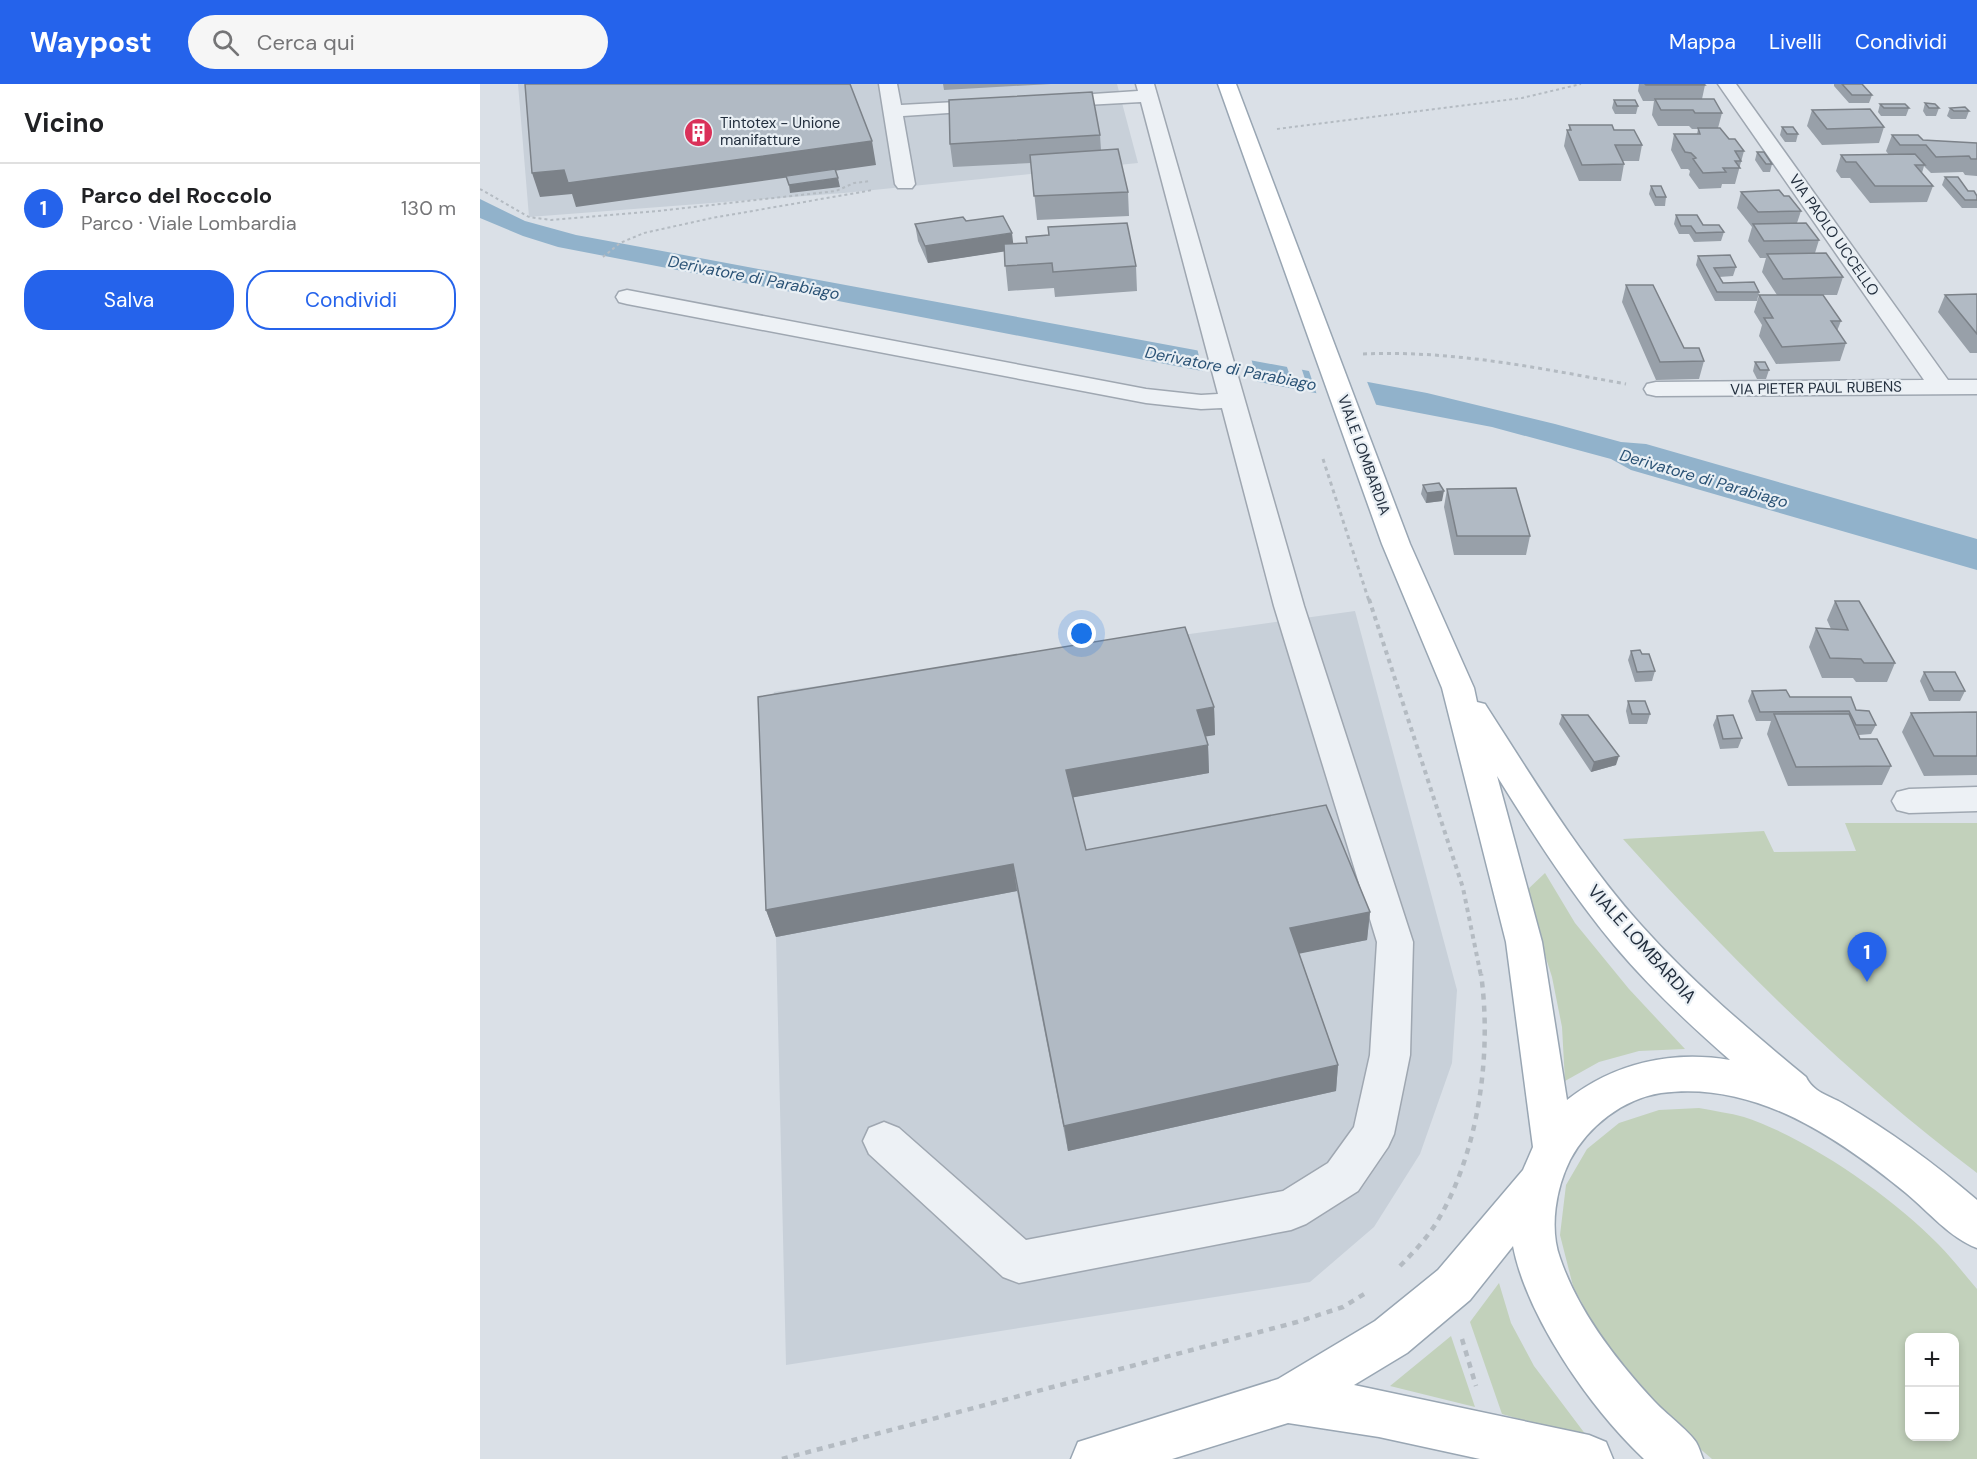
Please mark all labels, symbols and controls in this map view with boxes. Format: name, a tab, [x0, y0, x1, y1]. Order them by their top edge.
search box	[188, 15, 608, 69]
text: Waypost	[30, 24, 152, 61]
icon: search	[209, 26, 242, 59]
text: Cerca qui	[257, 28, 355, 57]
text: Mappa	[1669, 28, 1736, 56]
text: Livelli	[1769, 28, 1822, 56]
text: Condividi	[1855, 28, 1947, 56]
text: Vicino	[24, 106, 104, 140]
place label: Tintotex - Unione manifatture	[720, 113, 840, 150]
building icon: Tintotex - Unione manifatture	[683, 116, 715, 148]
street label: VIA PAOLO UCCELLO	[1784, 170, 1884, 300]
text: Parco del Roccolo	[81, 181, 272, 210]
text: 1	[40, 195, 47, 221]
text: 130 m	[401, 195, 456, 221]
text: Parco · Viale Lombardia	[81, 210, 297, 236]
water label: Derivatore di Parabiago	[666, 251, 841, 304]
button: Salva	[24, 270, 234, 330]
button: Condividi	[246, 270, 456, 330]
water label: Derivatore di Parabiago	[1143, 342, 1318, 395]
street label: VIA PIETER PAUL RUBENS	[1730, 376, 1902, 399]
street label: VIALE LOMBARDIA	[1333, 392, 1395, 518]
water label: Derivatore di Parabiago	[1617, 444, 1790, 513]
your location	[1067, 619, 1096, 648]
street label: VIALE LOMBARDIA	[1582, 880, 1702, 1008]
pin: 1	[1848, 932, 1886, 982]
map controls	[1905, 1333, 1959, 1441]
button: +	[1905, 1333, 1959, 1387]
button: −	[1905, 1387, 1959, 1441]

